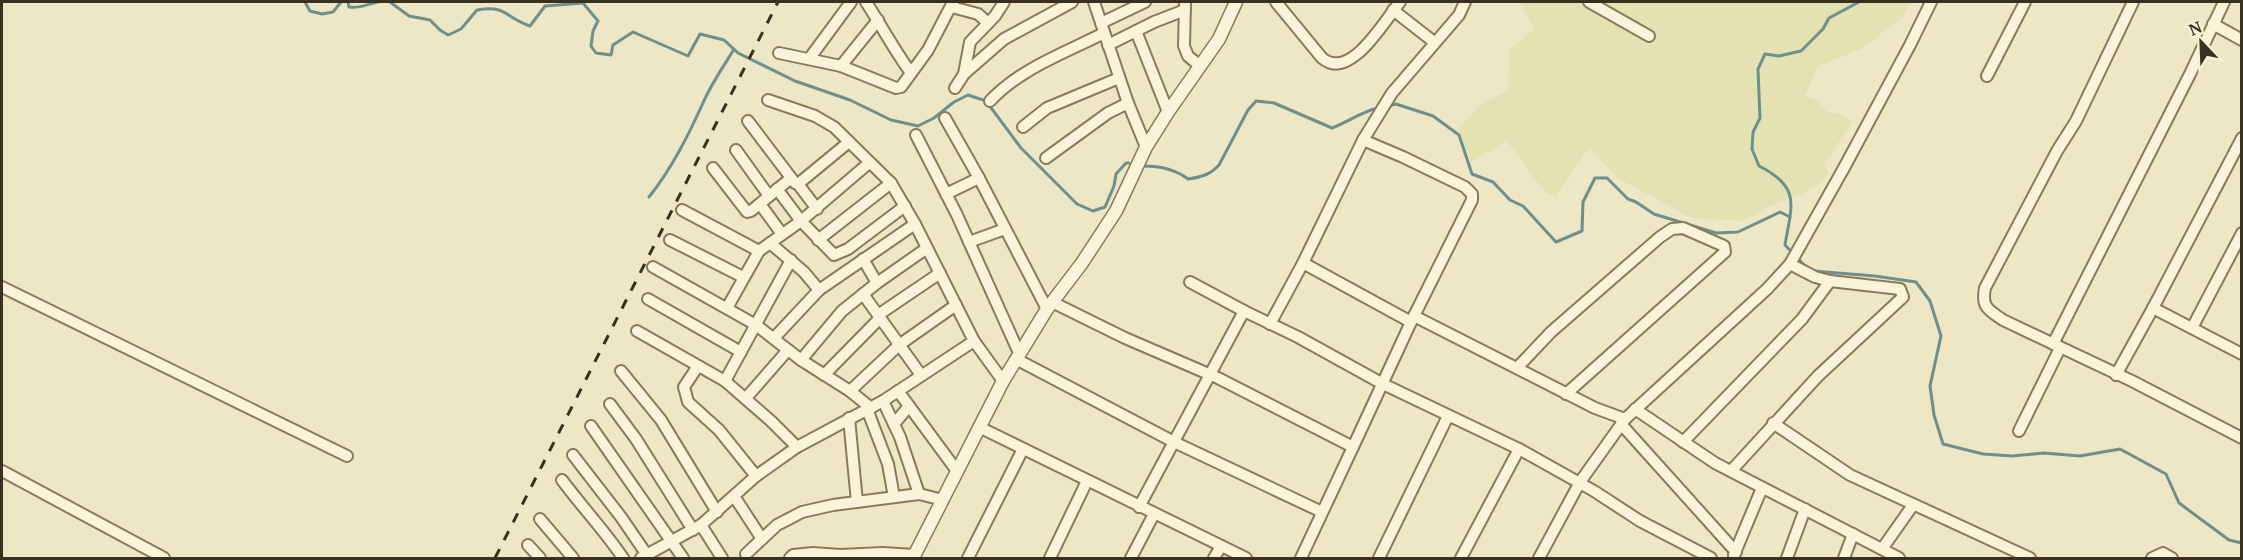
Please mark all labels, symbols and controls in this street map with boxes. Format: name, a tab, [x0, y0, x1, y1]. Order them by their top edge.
north arrow	[2171, 12, 2231, 72]
text: N	[2185, 16, 2205, 41]

